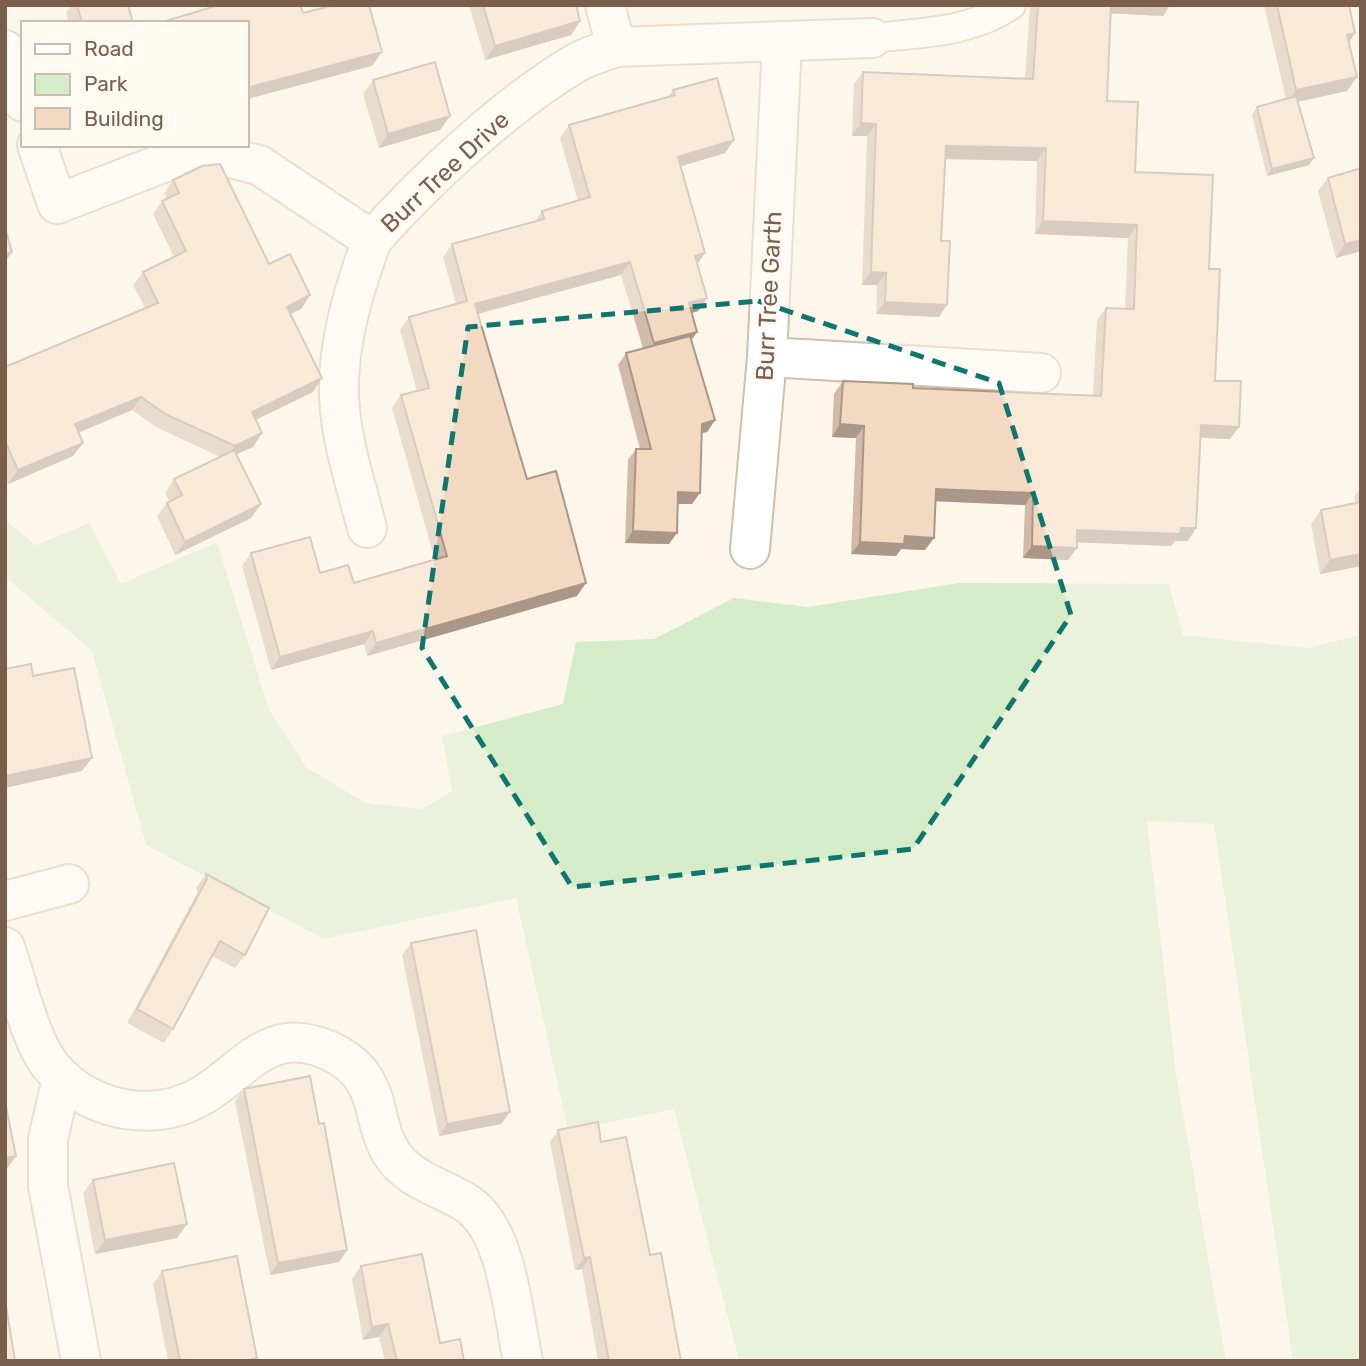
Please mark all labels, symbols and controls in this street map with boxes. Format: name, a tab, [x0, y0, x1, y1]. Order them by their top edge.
legend	[21, 21, 248, 147]
text: Road	[84, 36, 134, 61]
text: Park	[84, 71, 128, 96]
text: Building	[84, 106, 164, 131]
street label: Burr Tree Drive	[375, 106, 515, 238]
street label: Burr Tree Garth	[751, 211, 787, 381]

